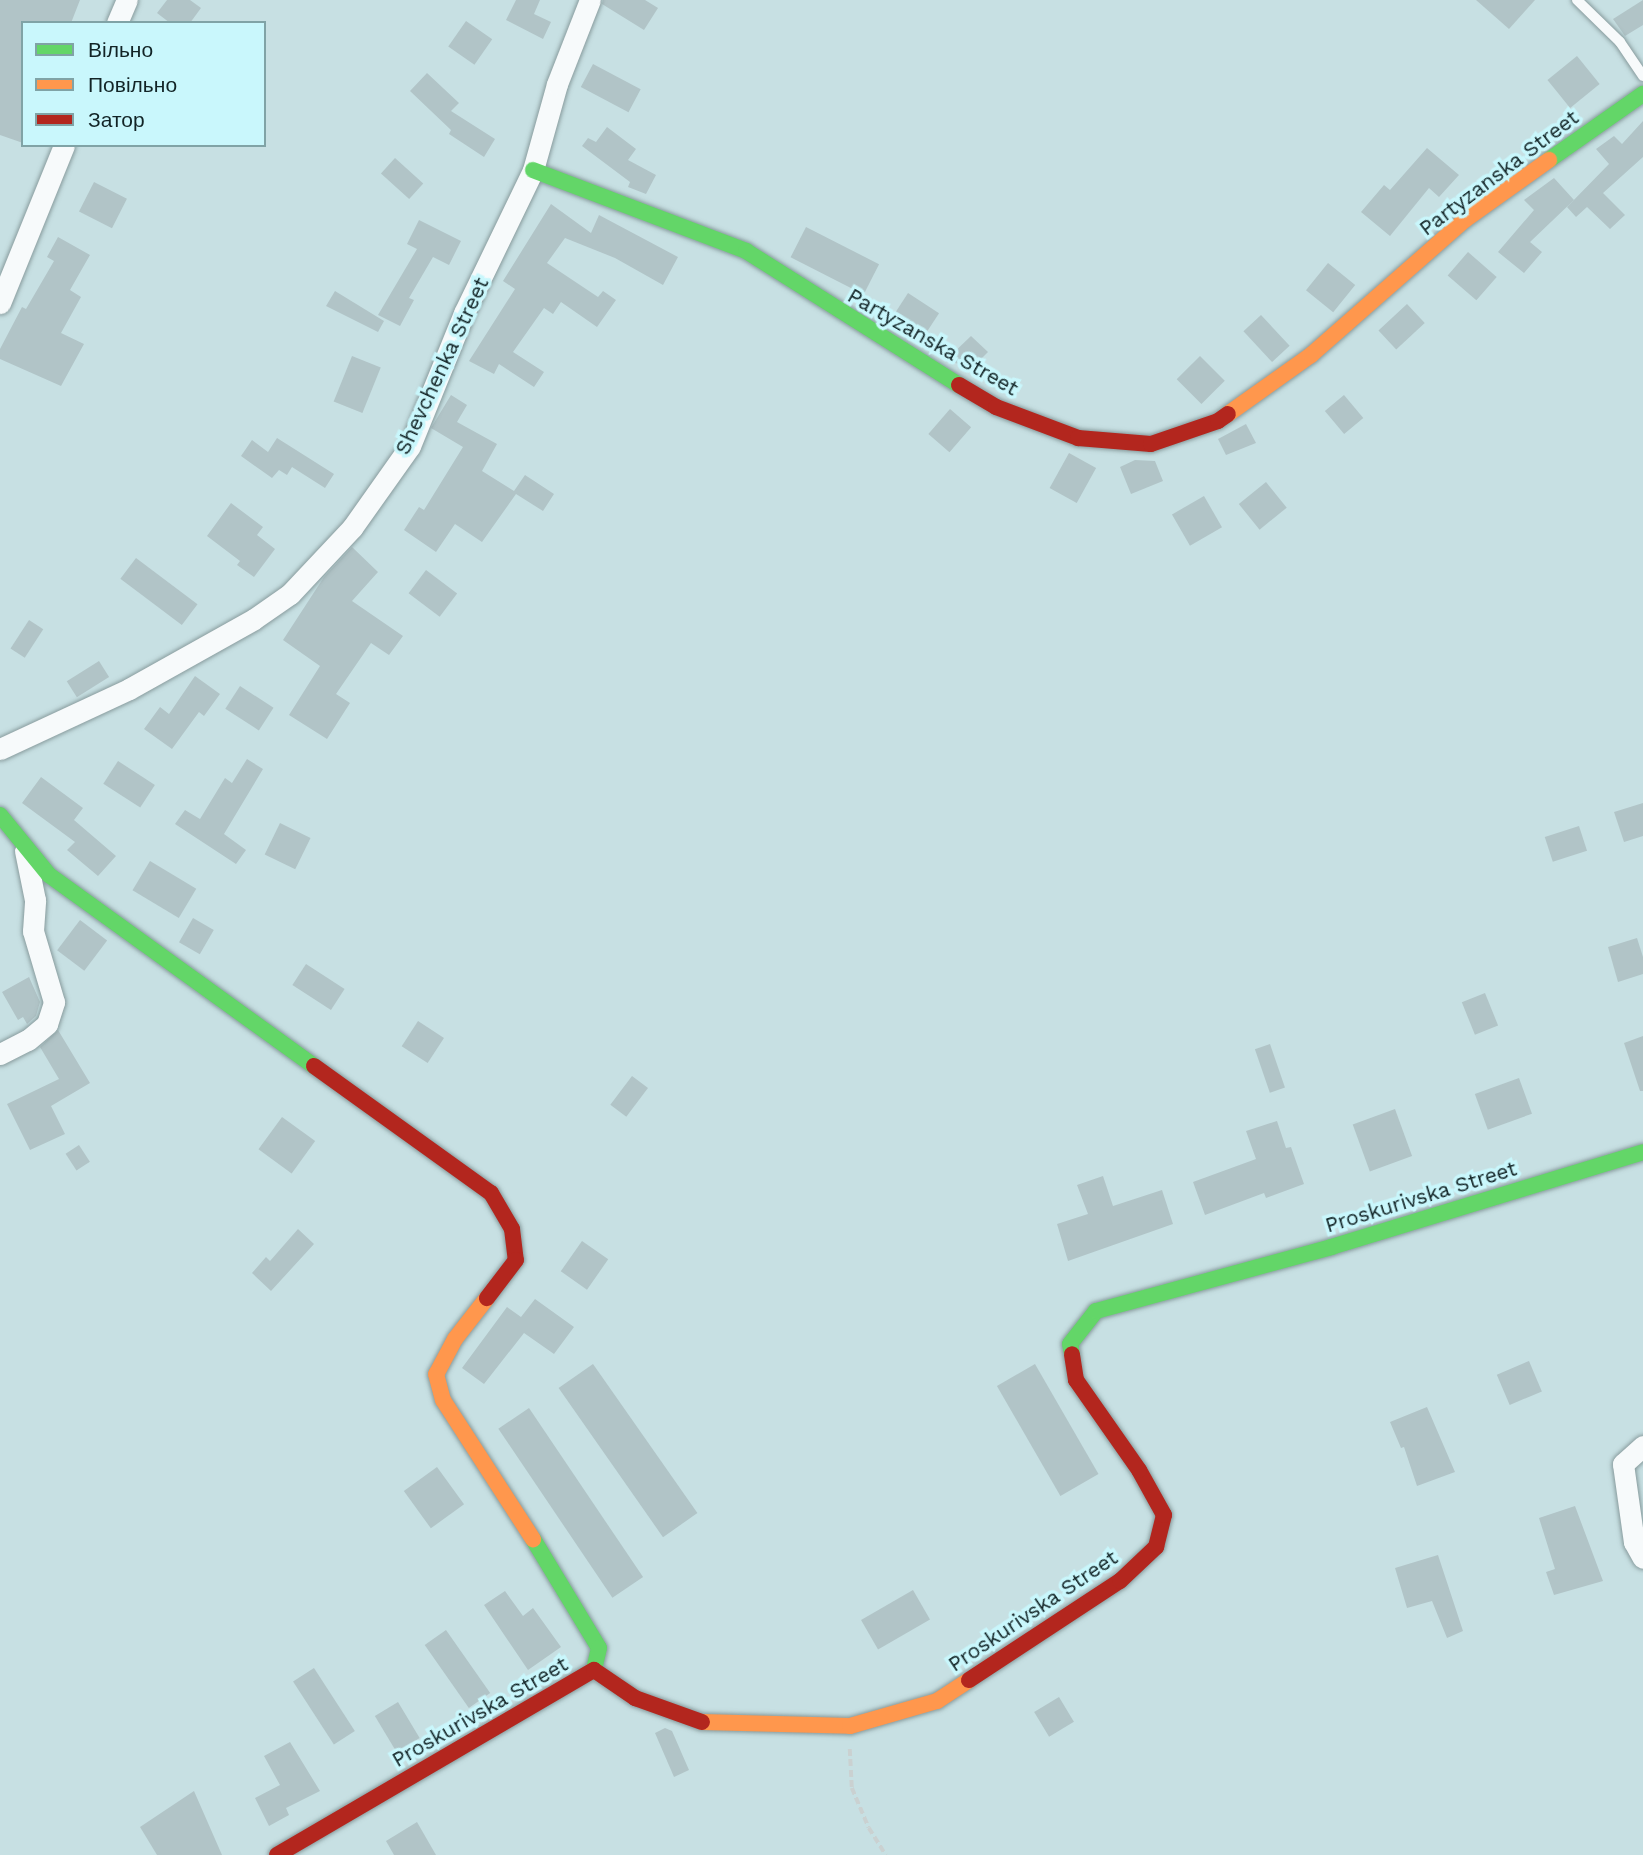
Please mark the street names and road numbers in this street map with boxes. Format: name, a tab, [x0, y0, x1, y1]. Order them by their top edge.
street label: Partyzanska Street	[1414, 105, 1584, 241]
street label: Shevchenka Street	[390, 273, 494, 459]
street label: Partyzanska Street	[843, 283, 1023, 401]
street label: Proskurivska Street	[1322, 1156, 1520, 1238]
street label: Proskurivska Street	[943, 1545, 1123, 1677]
street label: Proskurivska Street	[387, 1651, 573, 1773]

